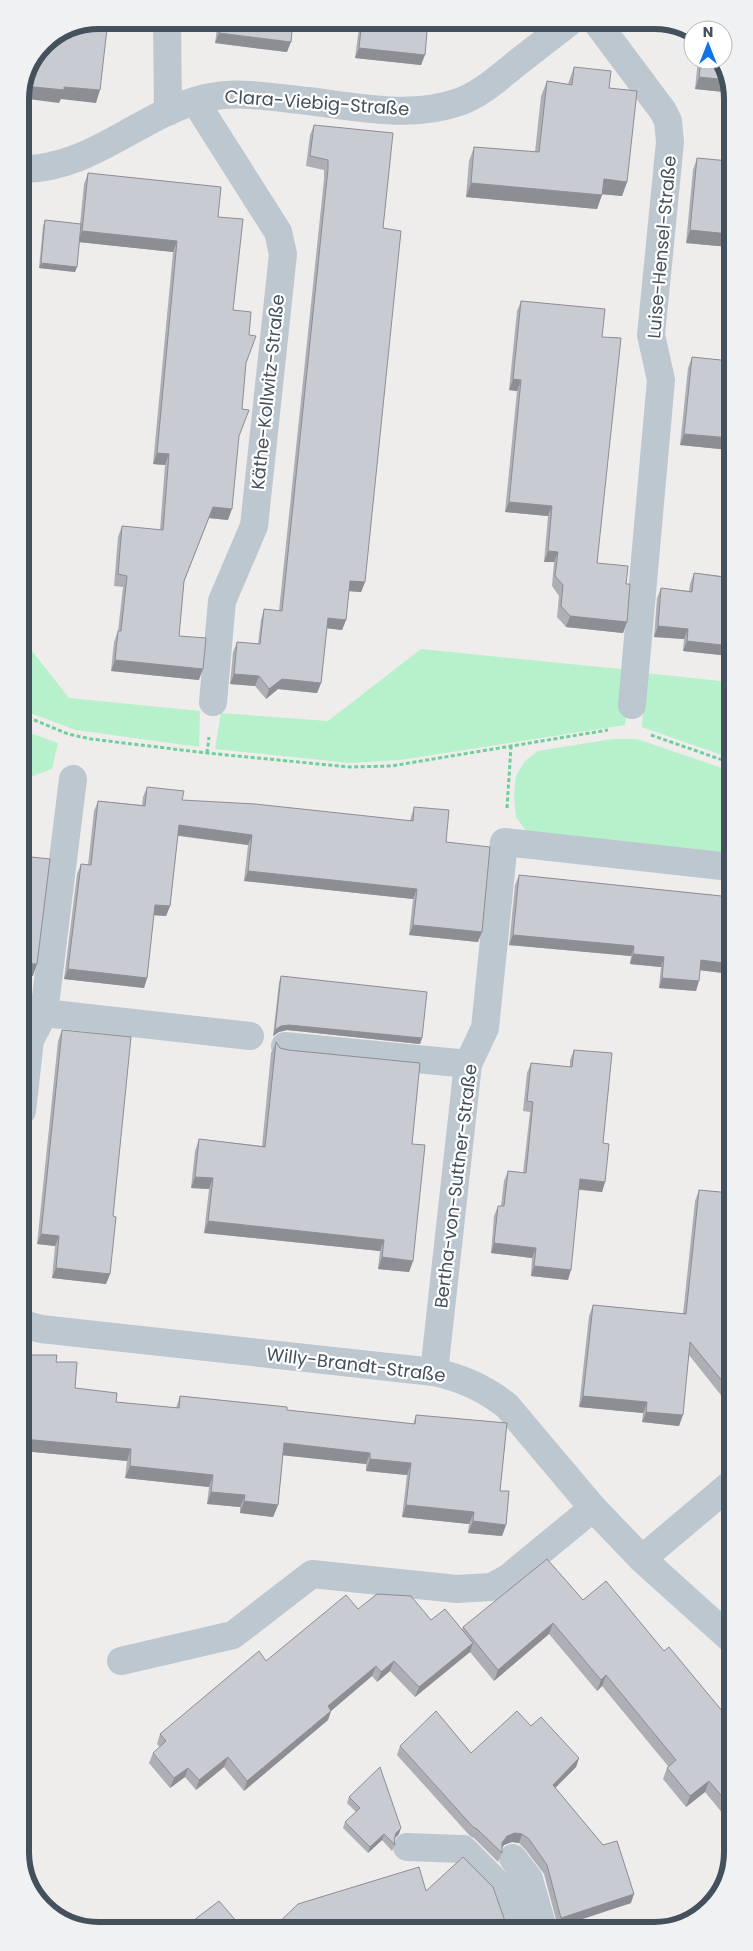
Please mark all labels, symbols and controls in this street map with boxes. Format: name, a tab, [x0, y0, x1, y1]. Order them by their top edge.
north arrow	[683, 20, 733, 70]
text: N	[703, 22, 713, 42]
street label: Clara-Viebig-Straße	[224, 84, 410, 121]
street label: Luise-Hensel-Straße	[641, 154, 682, 340]
street label: Käthe-Kollwitz-Straße	[245, 293, 290, 491]
street label: Bertha-von-Suttner-Straße	[428, 1062, 483, 1310]
street label: Willy-Brandt-Straße	[265, 1341, 447, 1388]

